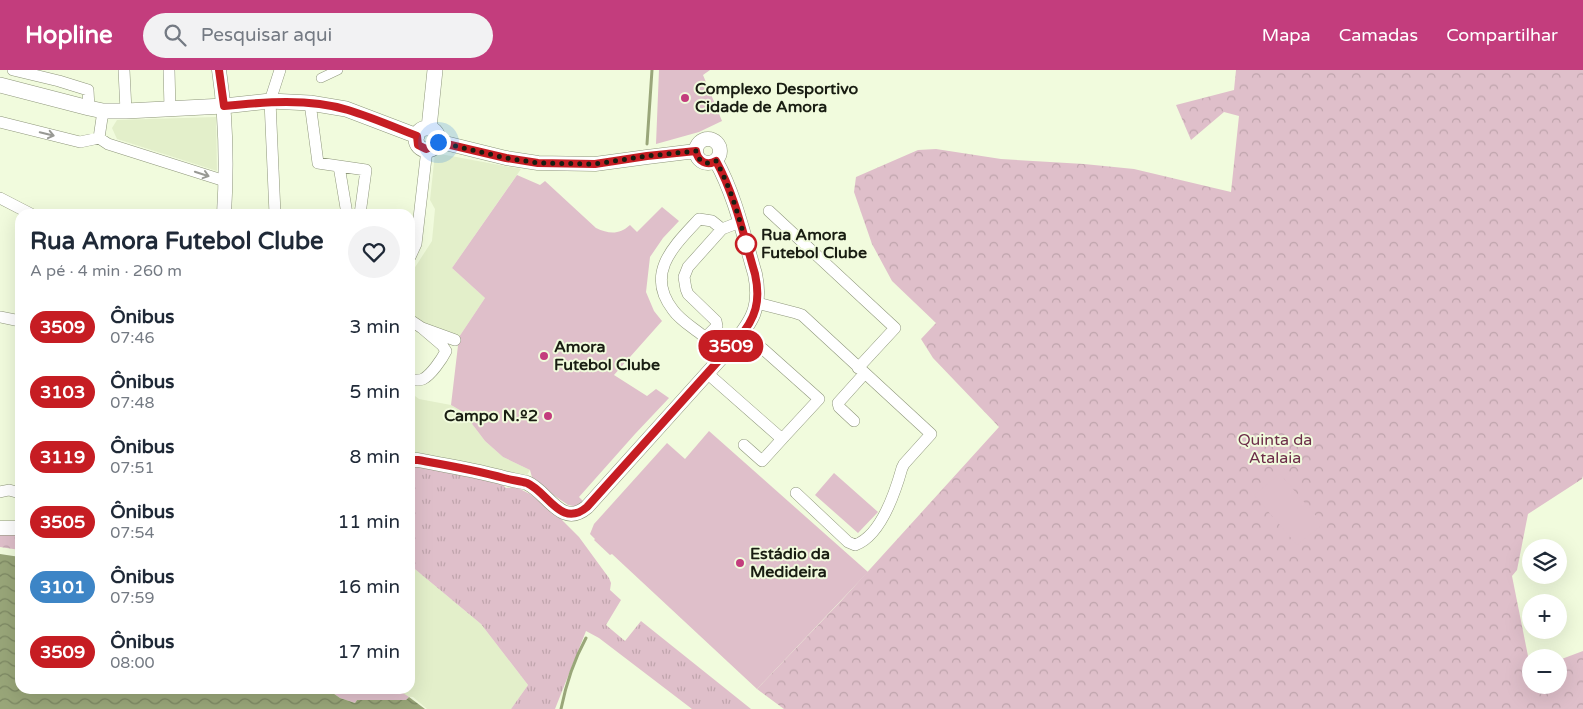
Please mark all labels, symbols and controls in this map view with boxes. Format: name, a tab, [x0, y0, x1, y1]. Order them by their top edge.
search box	[143, 13, 493, 58]
text: Hopline	[25, 21, 113, 50]
icon: search	[161, 21, 189, 49]
text: Pesquisar aqui	[201, 24, 332, 46]
text: Mapa	[1262, 24, 1311, 46]
text: Camadas	[1339, 24, 1418, 46]
text: Compartilhar	[1446, 24, 1558, 46]
place label: Complexo Desportivo Cidade de Amora	[695, 79, 859, 117]
marker: Complexo Desportivo Cidade de Amora	[679, 92, 691, 104]
one-way arrow	[39, 130, 55, 139]
your location	[426, 130, 451, 155]
one-way arrow	[194, 170, 210, 179]
place label: Rua Amora Futebol Clube	[761, 225, 867, 263]
button: heart	[348, 226, 400, 278]
text: Rua Amora Futebol Clube	[30, 227, 324, 256]
marker: Rua Amora Futebol Clube	[735, 233, 757, 255]
text: A pé · 4 min · 260 m	[30, 261, 182, 281]
text: Ônibus	[110, 306, 174, 328]
text: 3509	[40, 316, 85, 338]
text: 3 min	[349, 316, 400, 338]
text: 07:46	[110, 328, 155, 348]
line badge: 3509	[696, 330, 766, 362]
text: 3509	[708, 335, 754, 357]
place label: Amora Futebol Clube	[554, 337, 660, 375]
marker: Amora Futebol Clube	[538, 350, 550, 362]
text: Ônibus	[110, 371, 174, 393]
text: 3103	[40, 381, 85, 403]
text: 5 min	[349, 381, 400, 403]
text: 07:48	[110, 393, 155, 413]
place label: Campo N.º2	[444, 406, 538, 426]
marker: Campo N.º2	[542, 410, 554, 422]
park label: Quinta da Atalaia	[1238, 430, 1312, 468]
text: Ônibus	[110, 436, 174, 458]
text: 3119	[40, 446, 85, 468]
text: 8 min	[349, 446, 400, 468]
text: 07:51	[110, 458, 155, 478]
text: Ônibus	[110, 501, 174, 523]
text: 3505	[40, 511, 85, 533]
text: 11 min	[337, 511, 400, 533]
text: 07:54	[110, 523, 155, 543]
map controls	[1522, 539, 1567, 694]
button: layers	[1522, 539, 1567, 584]
place label: Estádio da Medideira	[750, 544, 830, 582]
marker: Estádio da Medideira	[734, 557, 746, 569]
text: Ônibus	[110, 566, 174, 588]
text: 3101	[40, 576, 85, 598]
text: 16 min	[337, 576, 400, 598]
text: 07:59	[110, 588, 155, 608]
button: +	[1522, 594, 1567, 639]
text: Ônibus	[110, 631, 174, 653]
text: 3509	[40, 641, 85, 663]
text: 17 min	[337, 641, 400, 663]
button: −	[1522, 649, 1567, 694]
text: 08:00	[110, 653, 155, 673]

